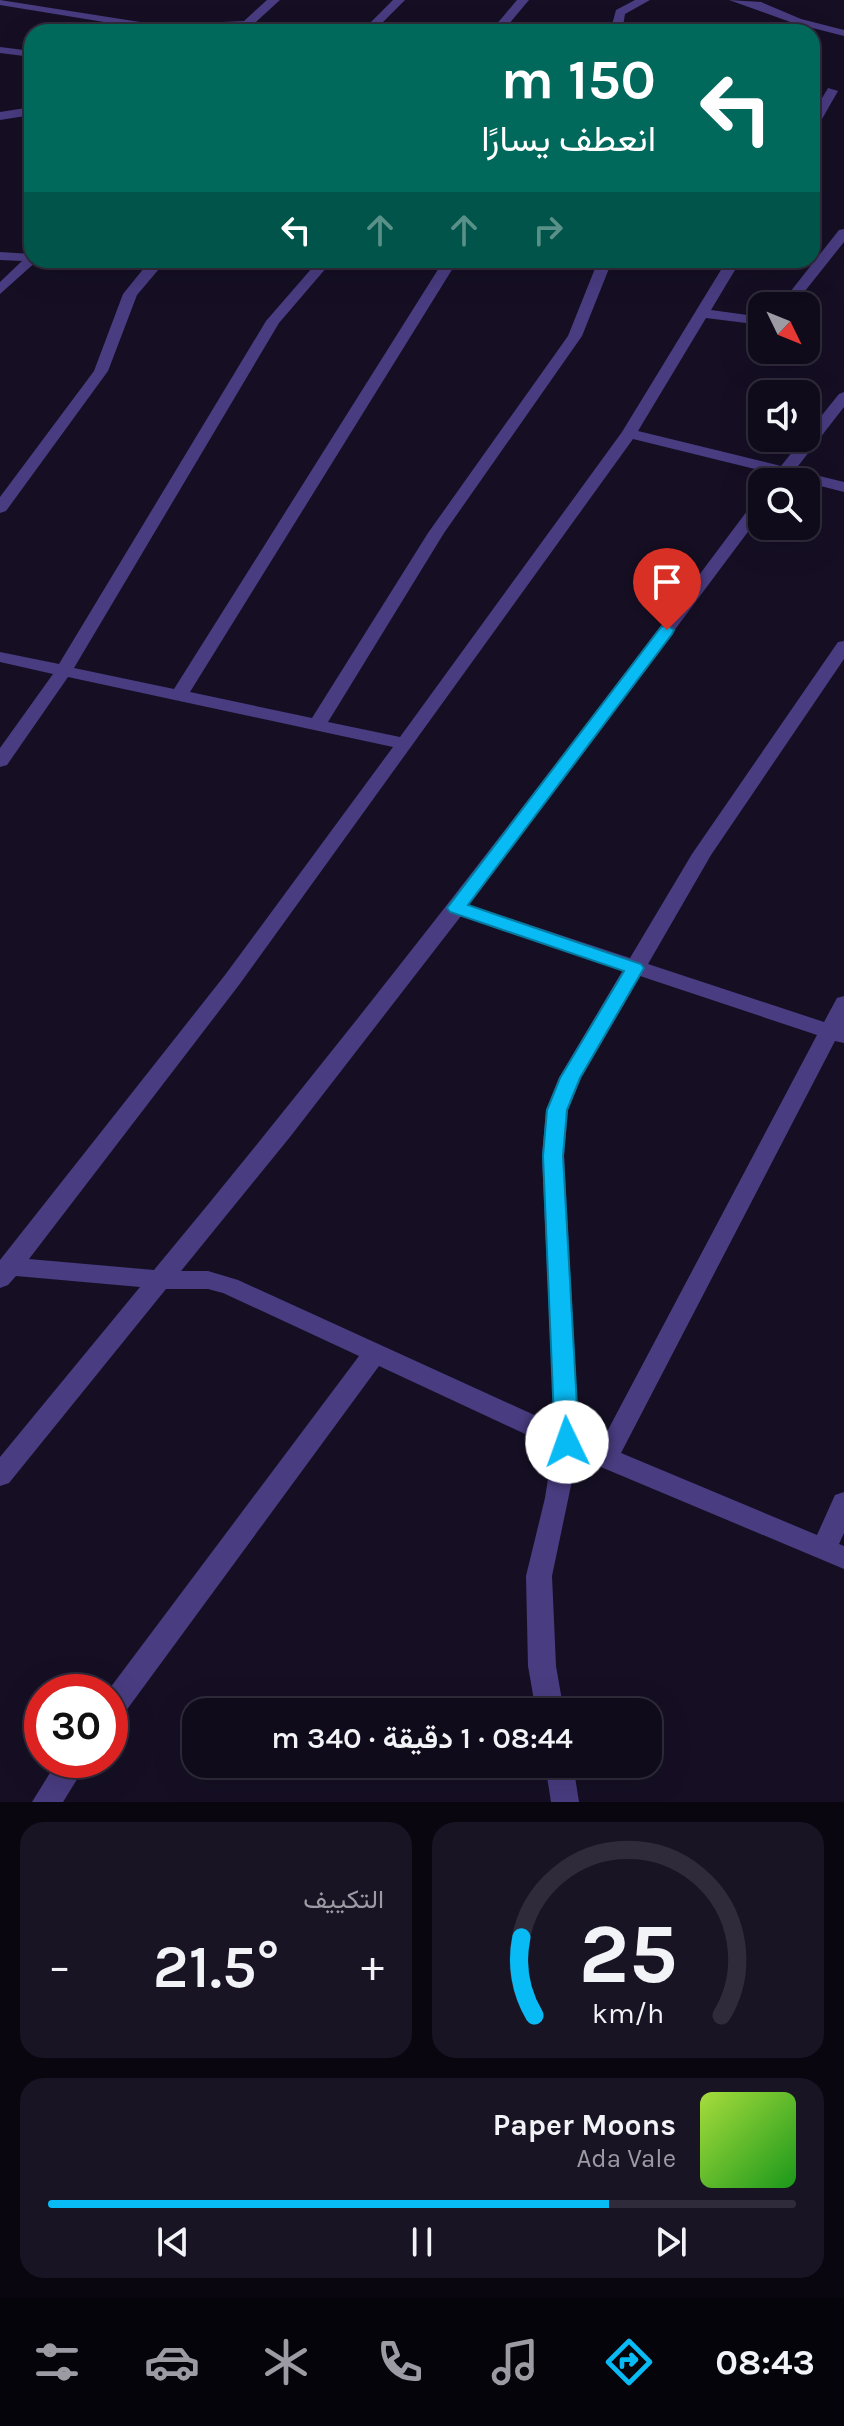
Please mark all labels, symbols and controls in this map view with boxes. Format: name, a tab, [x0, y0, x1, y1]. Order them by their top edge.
text: 150 m	[501, 47, 656, 112]
icon: left	[684, 56, 788, 160]
text: انعطف يسارًا	[481, 118, 656, 160]
icon: left	[274, 208, 318, 252]
icon: ahead	[358, 208, 402, 252]
icon: ahead	[442, 208, 486, 252]
icon: right	[526, 208, 570, 252]
north arrow	[748, 292, 820, 364]
map controls	[748, 292, 820, 540]
button: sound	[748, 380, 820, 452]
button: search	[748, 468, 820, 540]
pin	[633, 548, 701, 630]
icon: arrive	[645, 560, 689, 604]
position arrow	[525, 1400, 609, 1484]
speed limit sign: 30	[24, 1674, 128, 1778]
text: 08:44 · 1 دقيقة · 340 m	[271, 1720, 573, 1756]
text: التكييف	[303, 1884, 384, 1915]
text: 25	[579, 1906, 677, 2003]
text: 21.5°	[153, 1932, 279, 2002]
text: −	[48, 1941, 71, 1992]
text: +	[361, 1941, 384, 1992]
text: km/h	[592, 1997, 664, 2030]
text: Paper Moons	[493, 2107, 676, 2143]
text: Ada Vale	[576, 2143, 676, 2174]
icon: previous	[151, 2220, 195, 2264]
icon: pause	[400, 2220, 444, 2264]
icon: next	[649, 2220, 693, 2264]
icon: filters	[29, 2334, 85, 2390]
icon: car	[144, 2334, 200, 2390]
icon: climate	[258, 2334, 314, 2390]
icon: phone	[372, 2334, 428, 2390]
icon: music	[487, 2334, 543, 2390]
icon: directions	[601, 2334, 657, 2390]
text: 08:43	[715, 2341, 815, 2383]

